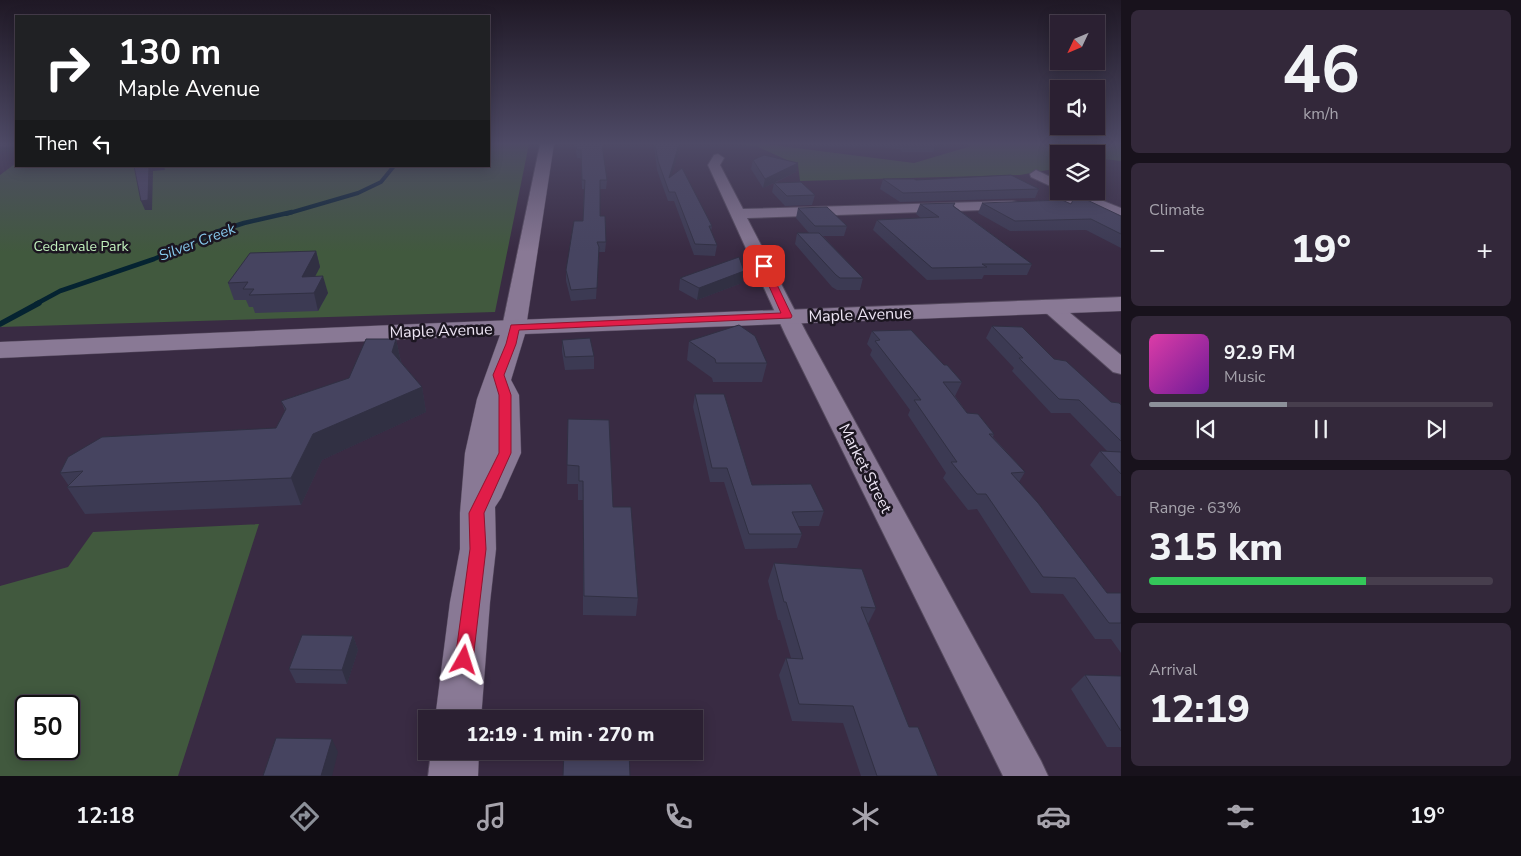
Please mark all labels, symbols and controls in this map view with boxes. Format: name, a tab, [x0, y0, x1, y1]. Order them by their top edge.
north arrow	[1050, 15, 1105, 70]
map controls	[1050, 15, 1105, 200]
text: 46	[1282, 26, 1360, 115]
text: 130 m	[118, 29, 221, 76]
icon: right	[35, 35, 100, 100]
text: Maple Avenue	[118, 74, 260, 104]
button: sound	[1050, 80, 1105, 135]
text: km/h	[1303, 103, 1339, 125]
icon: left	[88, 130, 116, 158]
text: Then	[35, 131, 78, 157]
button: layers	[1050, 145, 1105, 200]
text: Climate	[1149, 199, 1204, 221]
water label: Silver Creek	[156, 218, 239, 266]
text: 19°	[1291, 224, 1351, 275]
text: −	[1149, 231, 1166, 269]
text: +	[1476, 231, 1493, 269]
park label: Cedarvale Park	[34, 237, 129, 256]
pin	[743, 245, 785, 287]
icon: arrive	[750, 252, 778, 280]
street label: Maple Avenue	[808, 302, 912, 328]
street label: Maple Avenue	[389, 318, 493, 344]
text: 92.9 FM	[1224, 340, 1295, 366]
text: Music	[1224, 366, 1265, 388]
icon: previous	[1192, 415, 1220, 443]
icon: pause	[1307, 415, 1335, 443]
icon: next	[1422, 415, 1450, 443]
street label: Market Street	[833, 420, 897, 517]
text: Range · 63%	[1149, 497, 1241, 519]
text: 315 km	[1149, 522, 1283, 573]
position arrow	[437, 633, 489, 685]
text: Arrival	[1149, 659, 1197, 681]
text: 12:19	[1149, 684, 1250, 735]
speed limit sign: 50	[15, 695, 80, 760]
text: 12:19 · 1 min · 270 m	[467, 722, 654, 748]
icon: directions	[287, 799, 322, 834]
icon: music	[474, 799, 509, 834]
icon: phone	[661, 799, 696, 834]
icon: climate	[848, 799, 883, 834]
icon: car	[1036, 799, 1071, 834]
icon: filters	[1223, 799, 1258, 834]
text: 12:18	[76, 801, 134, 831]
text: 19°	[1410, 801, 1445, 831]

